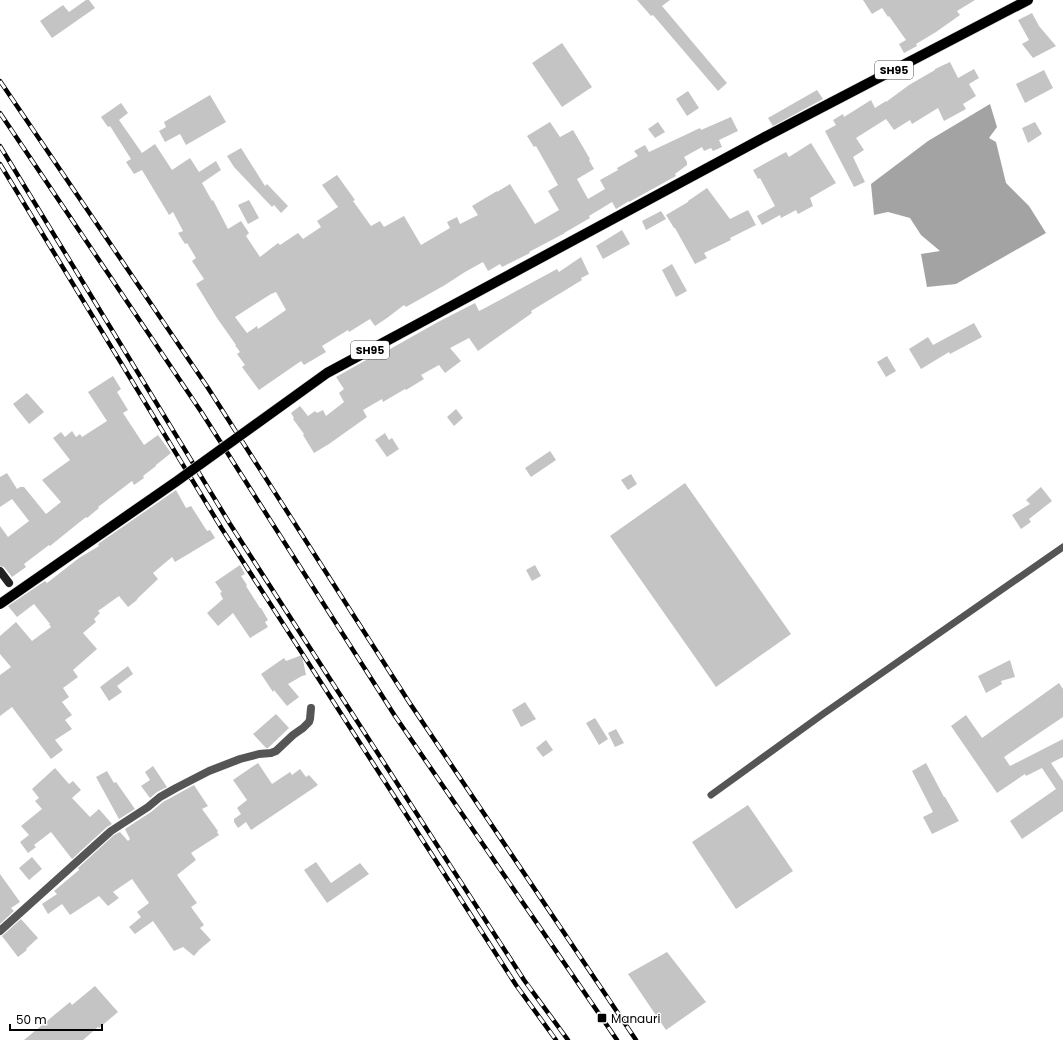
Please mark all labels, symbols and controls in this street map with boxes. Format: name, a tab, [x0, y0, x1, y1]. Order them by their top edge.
road number: SH95	[875, 61, 913, 79]
road number: SH95	[351, 341, 389, 359]
scale bar	[10, 1006, 102, 1032]
place label: Manauri	[611, 1010, 660, 1027]
text: 50 m	[16, 1011, 47, 1028]
marker: Manauri	[596, 1012, 608, 1024]

